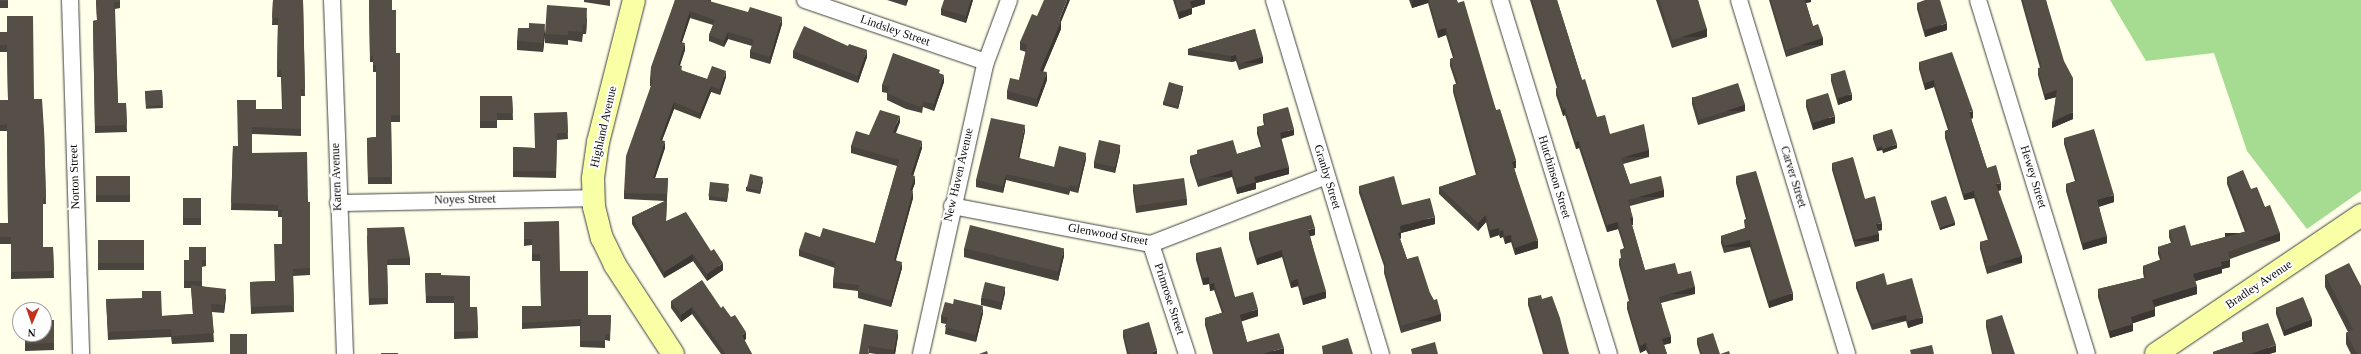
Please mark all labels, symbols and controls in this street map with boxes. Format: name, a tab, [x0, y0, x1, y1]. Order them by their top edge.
street label: Lindsley Street	[858, 12, 932, 50]
street label: Highland Avenue	[588, 84, 620, 170]
street label: New Haven Avenue	[941, 126, 977, 224]
street label: Hutchinson Street	[1534, 134, 1574, 220]
street label: Karen Avenue	[329, 142, 345, 212]
street label: Granby Street	[1310, 143, 1344, 211]
street label: Norton Street	[67, 144, 83, 210]
street label: Carver Street	[1777, 144, 1809, 210]
street label: Hewey Street	[2017, 144, 2049, 210]
street label: Noyes Street	[434, 192, 496, 208]
street label: Glenwood Street	[1067, 221, 1149, 249]
street label: Bradley Avenue	[2223, 257, 2295, 313]
street label: Primrose Street	[1151, 261, 1187, 337]
north arrow	[12, 302, 52, 342]
text: N	[27, 327, 36, 339]

